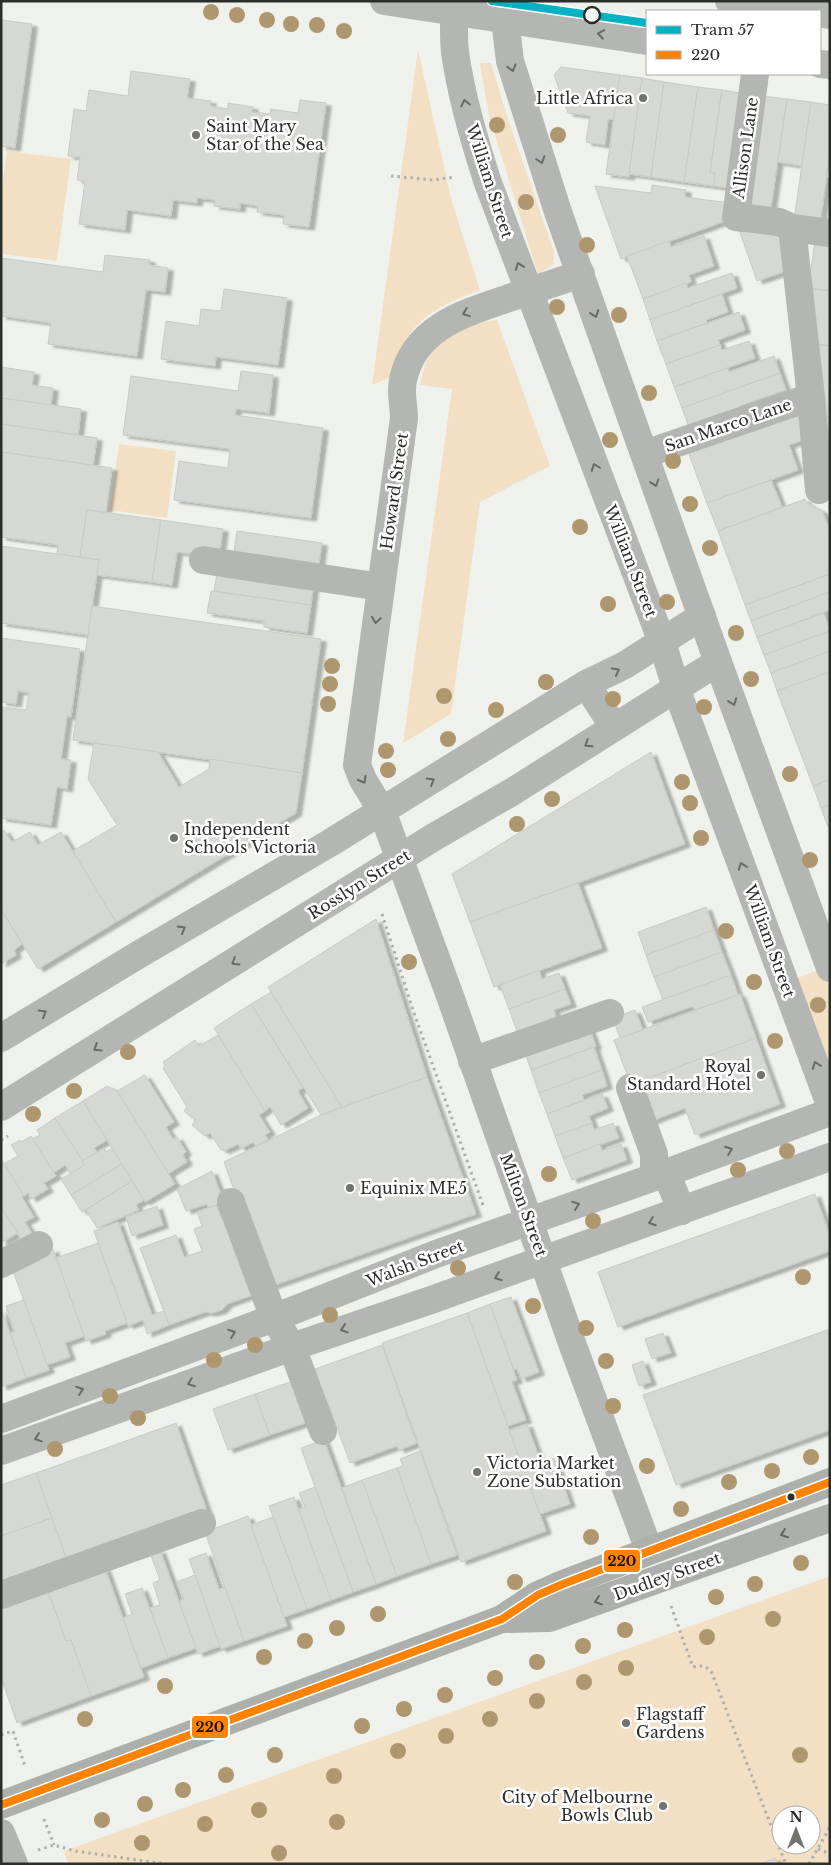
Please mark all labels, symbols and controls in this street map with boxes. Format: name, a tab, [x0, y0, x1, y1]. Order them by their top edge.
unlabelled marker	[583, 6, 601, 24]
legend	[646, 10, 821, 75]
text: Tram 57	[691, 20, 754, 39]
one-way arrow	[596, 29, 604, 40]
text: 220	[691, 45, 720, 64]
one-way arrow	[507, 63, 517, 71]
place label: Little Africa	[536, 88, 633, 108]
marker: Little Africa	[637, 92, 649, 104]
street label: Allison Lane	[728, 96, 762, 201]
one-way arrow	[460, 98, 471, 107]
place label: Saint Mary Star of the Sea	[206, 116, 324, 154]
street label: William Street	[462, 120, 518, 241]
marker: Saint Mary Star of the Sea	[190, 129, 202, 141]
one-way arrow	[536, 156, 546, 164]
one-way arrow	[515, 262, 525, 271]
one-way arrow	[462, 308, 470, 318]
one-way arrow	[589, 309, 599, 317]
street label: San Marco Lane	[662, 394, 794, 456]
street label: Howard Street	[376, 431, 412, 551]
one-way arrow	[591, 463, 601, 472]
one-way arrow	[649, 478, 659, 487]
street label: William Street	[600, 501, 662, 620]
one-way arrow	[372, 616, 382, 624]
one-way arrow	[610, 667, 619, 677]
one-way arrow	[727, 698, 737, 706]
one-way arrow	[584, 738, 593, 747]
one-way arrow	[357, 774, 367, 783]
one-way arrow	[426, 777, 435, 787]
place label: Independent Schools Victoria	[184, 819, 316, 857]
marker: Independent Schools Victoria	[168, 832, 180, 844]
street label: Rosslyn Street	[304, 845, 414, 923]
one-way arrow	[738, 862, 748, 871]
street label: William Street	[740, 881, 800, 1000]
one-way arrow	[177, 926, 186, 936]
one-way arrow	[232, 955, 241, 965]
one-way arrow	[37, 1009, 46, 1019]
one-way arrow	[94, 1041, 103, 1051]
place label: Royal Standard Hotel	[627, 1056, 751, 1094]
one-way arrow	[812, 1062, 822, 1070]
marker: Royal Standard Hotel	[755, 1069, 767, 1081]
one-way arrow	[724, 1146, 733, 1156]
street label: Milton Street	[496, 1151, 552, 1259]
place label: Equinix ME5	[360, 1178, 467, 1198]
marker: Equinix ME5	[344, 1182, 356, 1194]
one-way arrow	[571, 1201, 580, 1211]
one-way arrow	[649, 1216, 657, 1226]
street label: Walsh Street	[363, 1235, 466, 1291]
one-way arrow	[494, 1271, 502, 1281]
one-way arrow	[340, 1324, 349, 1334]
one-way arrow	[227, 1329, 236, 1340]
one-way arrow	[187, 1377, 195, 1387]
one-way arrow	[75, 1386, 84, 1396]
one-way arrow	[34, 1433, 42, 1443]
place label: Victoria Market Zone Substation	[486, 1453, 621, 1491]
marker: Victoria Market Zone Substation	[471, 1466, 483, 1478]
unlabelled marker	[786, 1492, 796, 1502]
one-way arrow	[780, 1528, 788, 1538]
street label: Dudley Street	[611, 1547, 723, 1605]
line badge: 220	[603, 1549, 641, 1573]
text: 220	[608, 1552, 636, 1570]
one-way arrow	[594, 1595, 602, 1605]
place label: Flagstaff Gardens	[636, 1704, 707, 1742]
line badge: 220	[191, 1715, 229, 1739]
marker: Flagstaff Gardens	[620, 1717, 632, 1729]
text: 220	[196, 1718, 224, 1736]
place label: City of Melbourne Bowls Club	[502, 1787, 653, 1825]
marker: City of Melbourne Bowls Club	[657, 1800, 669, 1812]
north arrow	[771, 1805, 821, 1855]
text: N	[789, 1808, 803, 1826]

